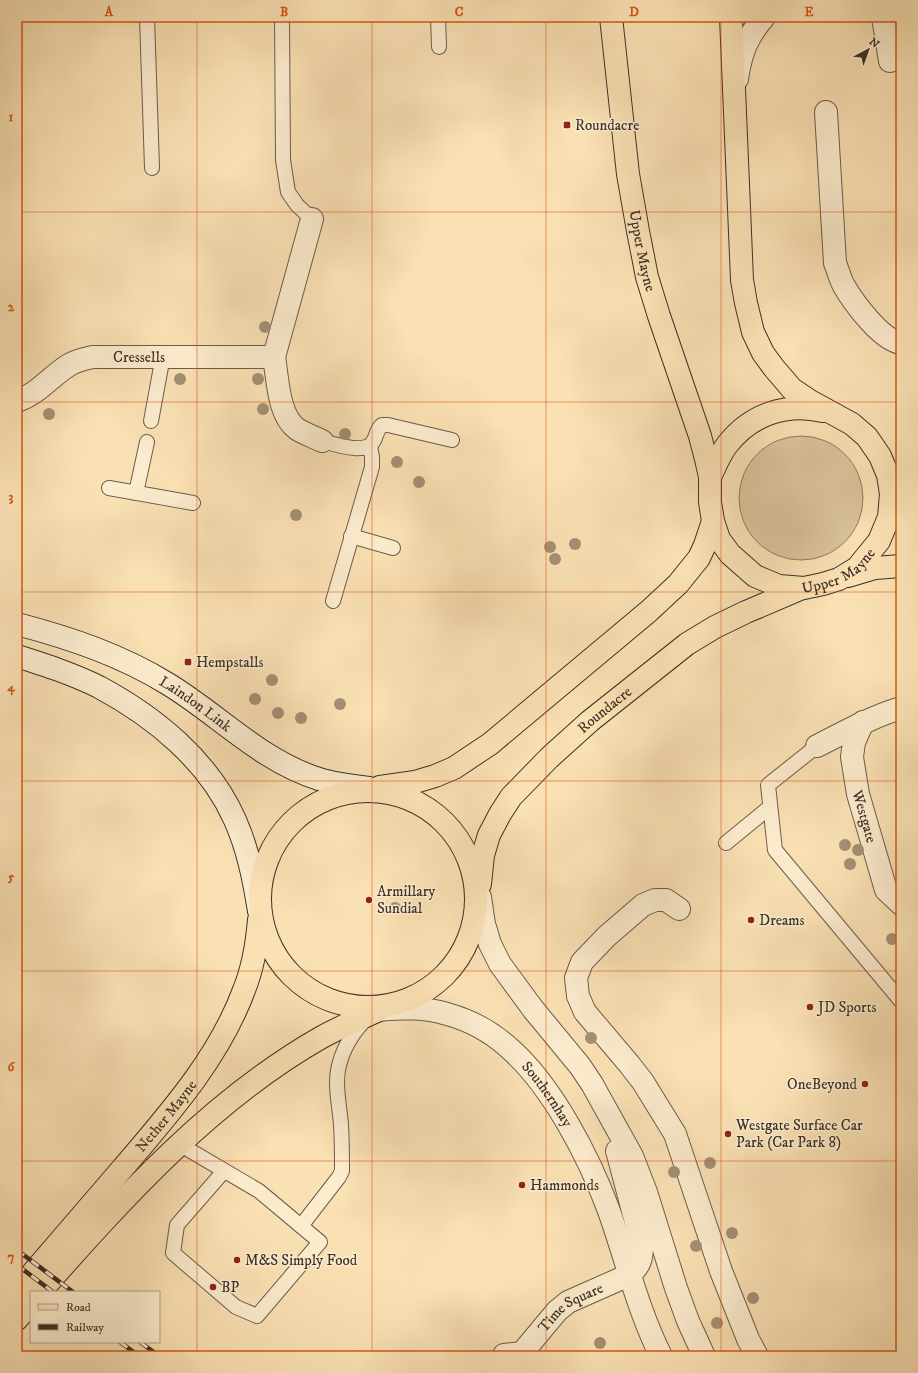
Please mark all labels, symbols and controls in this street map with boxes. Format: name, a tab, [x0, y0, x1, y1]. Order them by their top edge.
text: A	[104, 4, 114, 20]
text: B	[280, 4, 288, 20]
text: C	[455, 4, 464, 20]
text: D	[629, 4, 639, 20]
text: E	[804, 4, 814, 20]
north arrow	[848, 30, 888, 70]
text: N	[866, 35, 882, 51]
text: 1	[9, 109, 14, 125]
place label: Roundacre	[575, 116, 639, 135]
marker: Roundacre	[562, 120, 572, 130]
street label: Upper Mayne	[625, 209, 660, 294]
text: 2	[8, 299, 15, 315]
street label: Cressells	[113, 348, 165, 367]
text: 3	[9, 489, 14, 505]
street label: Upper Mayne	[800, 544, 879, 598]
place label: Hempstalls	[196, 653, 264, 672]
marker: Hempstalls	[183, 657, 193, 667]
street label: Laindon Link	[156, 671, 236, 736]
text: 4	[6, 679, 15, 696]
street label: Roundacre	[573, 682, 635, 737]
street label: Westgate	[848, 787, 881, 845]
text: 5	[7, 869, 15, 885]
place label: Armillary Sundial	[377, 882, 436, 918]
marker: Armillary Sundial	[364, 895, 374, 905]
place label: Dreams	[759, 911, 805, 930]
marker: Dreams	[746, 915, 756, 925]
place label: JD Sports	[816, 998, 876, 1017]
marker: JD Sports	[805, 1002, 815, 1012]
street label: Southernhay	[518, 1057, 577, 1131]
text: 6	[8, 1059, 16, 1075]
place label: OneBeyond	[787, 1075, 857, 1094]
street label: Nether Mayne	[131, 1076, 201, 1156]
marker: OneBeyond	[860, 1079, 870, 1089]
place label: Westgate Surface Car Park (Car Park 8)	[735, 1116, 863, 1152]
marker: Westgate Surface Car Park (Car Park 8)	[723, 1129, 733, 1139]
place label: Hammonds	[530, 1176, 599, 1195]
marker: Hammonds	[517, 1180, 527, 1190]
text: 7	[8, 1249, 15, 1265]
place label: M&S Simply Food	[245, 1251, 358, 1270]
marker: M&S Simply Food	[232, 1255, 242, 1265]
place label: BP	[221, 1278, 239, 1297]
street label: Time Square	[534, 1278, 606, 1336]
marker: BP	[208, 1282, 218, 1292]
legend	[30, 1291, 160, 1343]
text: Road	[66, 1300, 91, 1315]
text: Railway	[66, 1320, 104, 1335]

